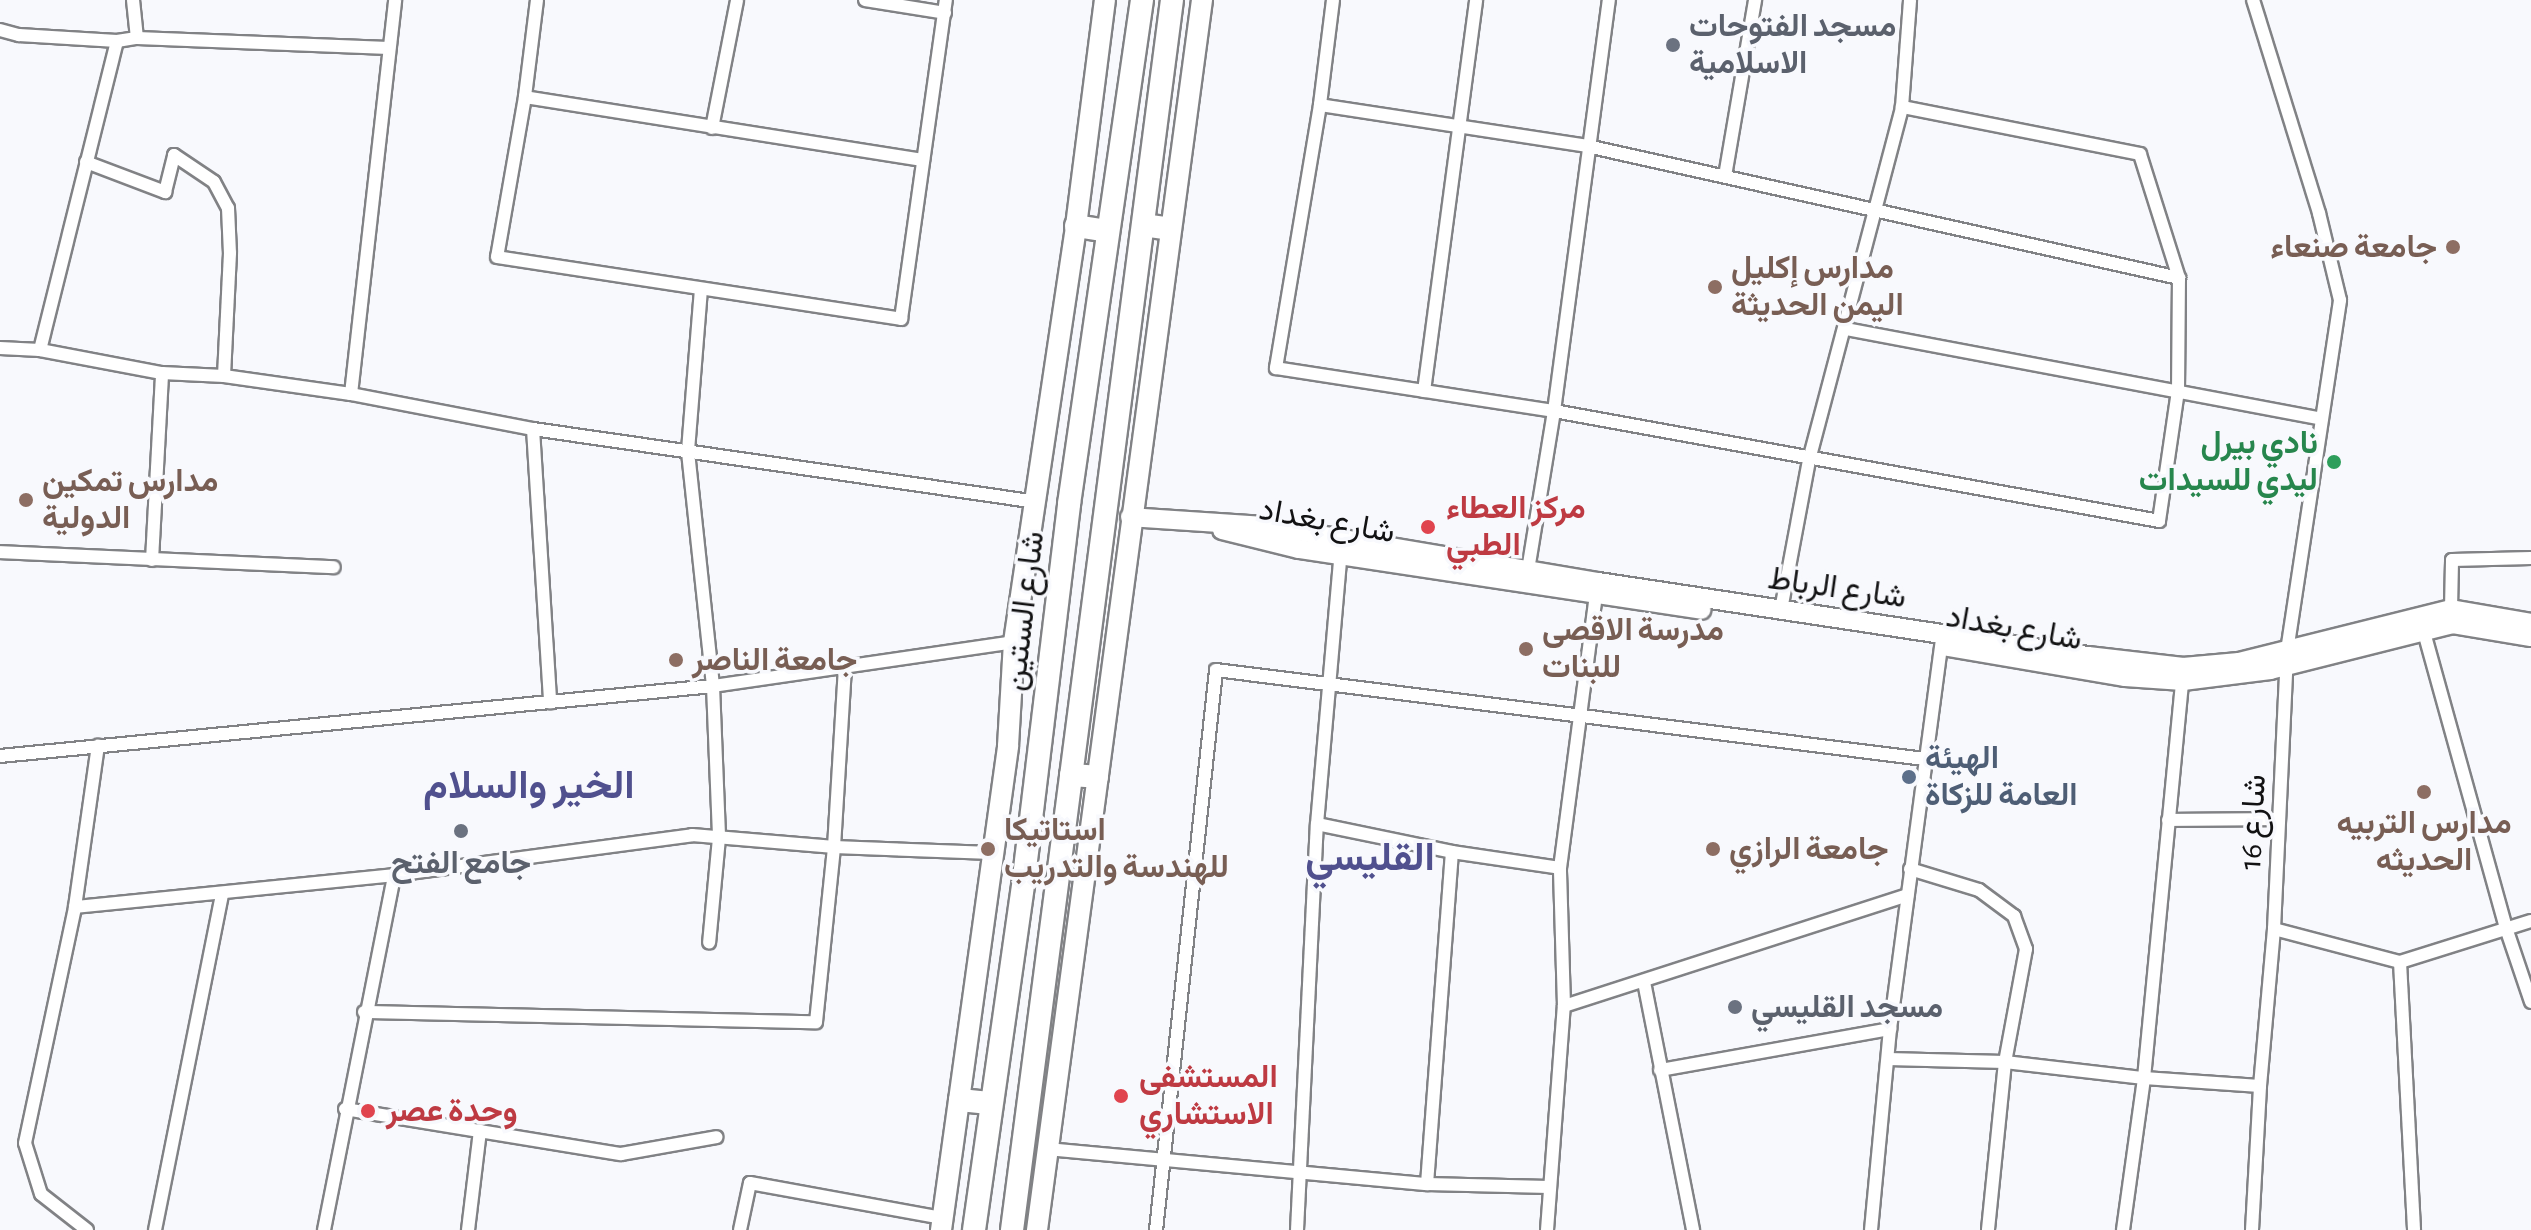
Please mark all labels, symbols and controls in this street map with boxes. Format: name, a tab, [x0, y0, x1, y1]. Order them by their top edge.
place label: مسجد الفتوحات الاسلامية	[1689, 8, 1896, 83]
marker: مسجد الفتوحات الاسلامية	[1664, 36, 1682, 54]
place label: جامعة صنعاء	[2270, 228, 2437, 266]
marker: جامعة صنعاء	[2444, 238, 2462, 256]
place label: مدارس إكليل اليمن الحديثة	[1731, 250, 1904, 325]
marker: مدارس إكليل اليمن الحديثة	[1706, 278, 1724, 296]
place label: نادي بيرل ليدي للسيدات	[2139, 425, 2318, 500]
marker: نادي بيرل ليدي للسيدات	[2325, 453, 2343, 471]
place label: مدارس تمكين الدولية	[42, 463, 218, 538]
street label: شارع بغداد	[1256, 490, 1398, 552]
place label: مركز العطاء الطبي	[1446, 490, 1586, 565]
marker: مدارس تمكين الدولية	[17, 491, 35, 509]
marker: مركز العطاء الطبي	[1417, 516, 1439, 538]
street label: شارع الستين	[995, 529, 1053, 693]
street label: شارع الرباط	[1765, 559, 1909, 617]
street label: شارع بغداد	[1943, 597, 2085, 659]
place label: مدرسة الاقصى للبنات	[1542, 612, 1724, 687]
marker: مدرسة الاقصى للبنات	[1517, 640, 1535, 658]
place label: جامعة الناصر	[692, 641, 857, 679]
marker: جامعة الناصر	[667, 651, 685, 669]
place label: الهيئة العامة للزكاة	[1925, 740, 2078, 815]
district label: الخير والسلام	[423, 762, 635, 810]
marker: الهيئة العامة للزكاة	[1900, 768, 1918, 786]
street label: شارع 16	[2231, 773, 2275, 871]
marker: مدارس التربيه الحديثه	[2415, 783, 2433, 801]
place label: مدارس التربيه الحديثه	[2336, 805, 2512, 880]
place label: استاتيكا للهندسة والتدريب	[1004, 812, 1229, 887]
marker: جامع الفتح	[452, 822, 470, 840]
place label: جامعة الرازي	[1729, 830, 1888, 868]
district label: القليسي	[1305, 834, 1435, 882]
marker: استاتيكا للهندسة والتدريب	[979, 840, 997, 858]
marker: جامعة الرازي	[1704, 840, 1722, 858]
place label: جامع الفتح	[391, 844, 531, 882]
place label: مسجد القليسي	[1751, 988, 1943, 1026]
marker: مسجد القليسي	[1726, 998, 1744, 1016]
place label: المستشفى الاستشاري	[1139, 1059, 1278, 1134]
marker: المستشفى الاستشاري	[1110, 1085, 1132, 1107]
place label: وحدة عصر	[386, 1092, 518, 1130]
marker: وحدة عصر	[357, 1100, 379, 1122]

